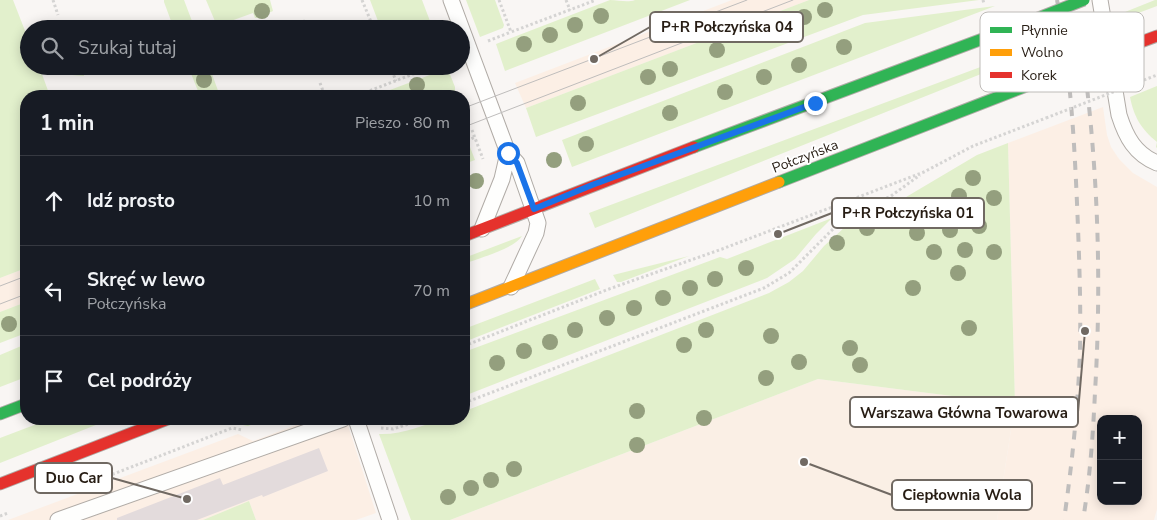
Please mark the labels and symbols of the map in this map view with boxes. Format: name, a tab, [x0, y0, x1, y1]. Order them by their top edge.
callout: P+R Połczyńska 04	[650, 12, 803, 42]
legend	[980, 12, 1144, 92]
text: P+R Połczyńska 04	[661, 17, 793, 37]
text: Płynnie	[1021, 21, 1068, 40]
text: Wolno	[1021, 43, 1063, 62]
text: Korek	[1021, 66, 1058, 85]
route end	[804, 92, 827, 115]
street label: Połczyńska	[769, 135, 841, 178]
route start	[497, 142, 520, 165]
callout: P+R Połczyńska 01	[832, 198, 984, 228]
text: P+R Połczyńska 01	[842, 203, 974, 223]
callout: Warszawa Główna Towarowa	[850, 397, 1078, 427]
text: Warszawa Główna Towarowa	[860, 403, 1068, 423]
callout: Duo Car	[35, 463, 112, 493]
text: Duo Car	[46, 468, 103, 488]
callout: Ciepłownia Wola	[892, 480, 1032, 510]
text: Ciepłownia Wola	[902, 485, 1022, 505]

